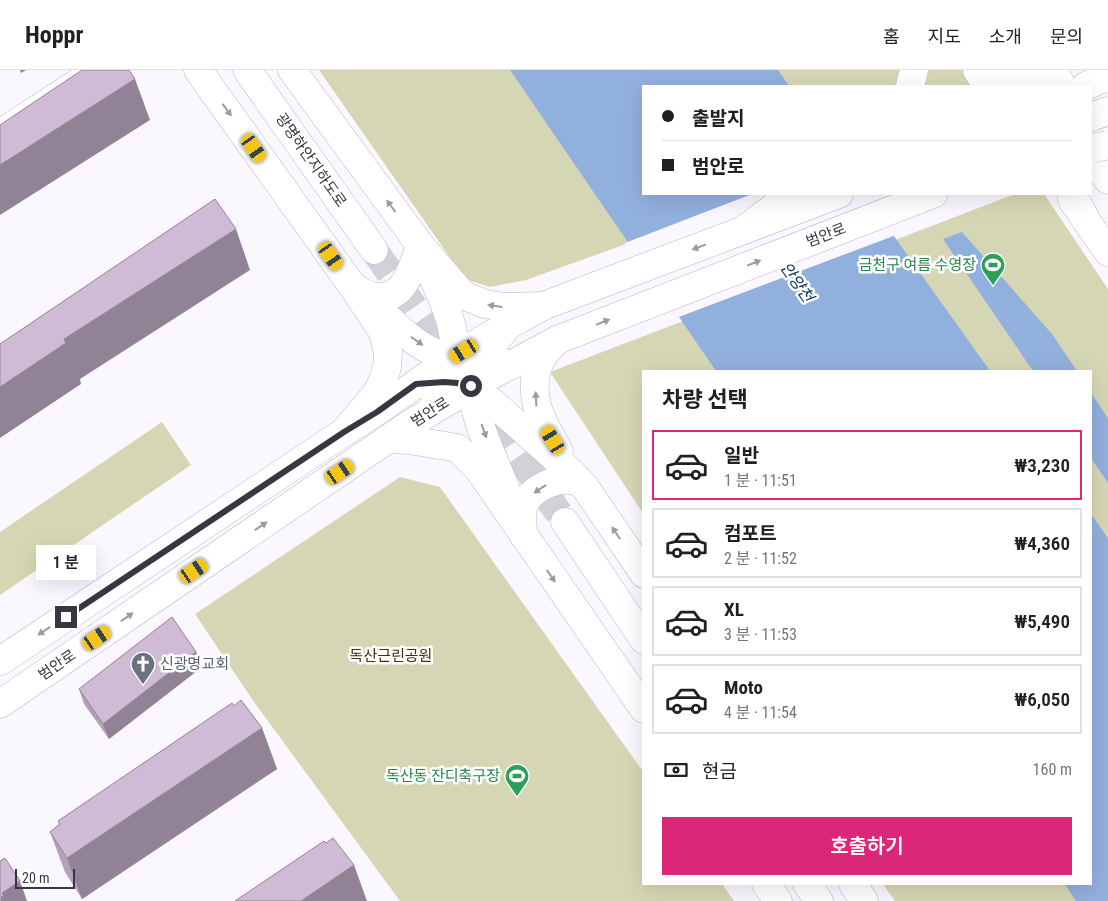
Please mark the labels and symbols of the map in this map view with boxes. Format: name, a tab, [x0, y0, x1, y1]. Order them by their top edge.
one-way arrow	[222, 103, 232, 117]
street label: 광명하안지하도로	[272, 110, 350, 210]
car	[239, 131, 268, 165]
one-way arrow	[386, 199, 396, 213]
street label: 범안로	[803, 219, 849, 251]
car	[316, 239, 345, 273]
one-way arrow	[692, 243, 706, 251]
sports icon: 금천구 여름 수영장	[980, 252, 1006, 286]
place label: 금천구 여름 수영장	[859, 256, 976, 274]
one-way arrow	[747, 258, 761, 266]
water label: 안양천	[777, 258, 819, 307]
one-way arrow	[486, 301, 502, 309]
one-way arrow	[596, 318, 611, 326]
one-way arrow	[410, 336, 424, 346]
car	[447, 337, 480, 365]
route start	[460, 375, 482, 397]
one-way arrow	[532, 391, 540, 407]
street label: 범안로	[408, 393, 452, 431]
car	[538, 423, 567, 457]
one-way arrow	[480, 424, 488, 439]
car	[323, 457, 356, 487]
one-way arrow	[534, 484, 547, 494]
one-way arrow	[254, 521, 268, 531]
one-way arrow	[612, 526, 621, 540]
callout: 1 분	[36, 544, 96, 580]
car	[177, 556, 210, 586]
one-way arrow	[546, 569, 556, 583]
route end	[55, 606, 77, 628]
one-way arrow	[120, 612, 134, 622]
car	[80, 623, 113, 653]
one-way arrow	[37, 627, 51, 636]
street label: 범안로	[35, 646, 79, 684]
park label: 독산근린공원	[350, 647, 432, 665]
church icon: 신광명교회	[130, 651, 156, 685]
place label: 신광명교회	[160, 655, 229, 673]
sports icon: 독산동 잔디축구장	[504, 763, 530, 797]
place label: 독산동 잔디축구장	[386, 767, 500, 785]
scale bar	[15, 866, 75, 889]

